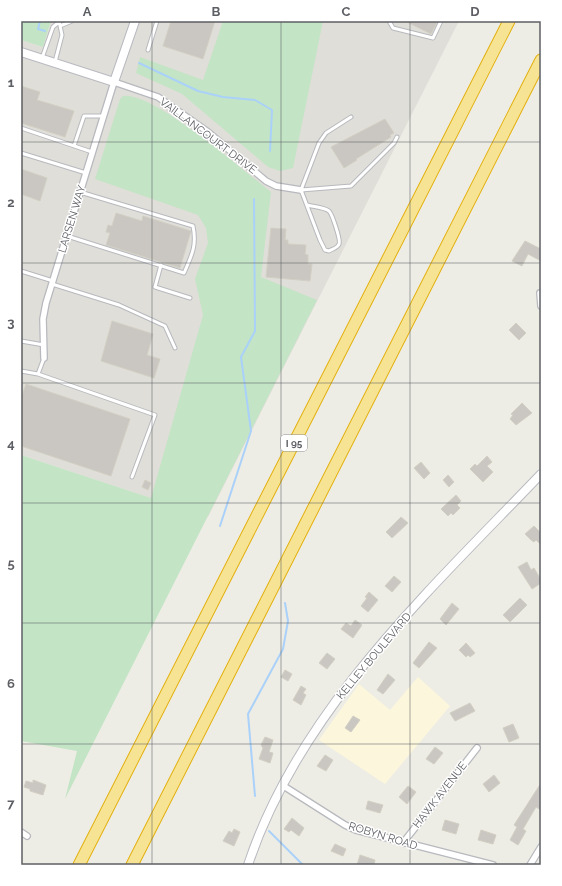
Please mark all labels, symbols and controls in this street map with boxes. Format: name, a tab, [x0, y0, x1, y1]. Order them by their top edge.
text: A	[83, 4, 92, 19]
text: B	[212, 4, 221, 19]
text: C	[342, 4, 351, 19]
text: D	[470, 4, 480, 19]
text: 1	[8, 75, 15, 90]
street label: VAILLANCOURT DRIVE	[157, 95, 259, 177]
street label: LARSEN WAY	[56, 184, 88, 254]
text: 2	[7, 195, 15, 210]
text: 3	[7, 315, 15, 330]
road number: I 95	[281, 435, 307, 451]
text: 4	[7, 436, 15, 451]
text: 5	[7, 556, 15, 571]
street label: KELLEY BOULEVARD	[334, 610, 414, 702]
text: 6	[7, 676, 15, 691]
street label: HAWK AVENUE	[410, 759, 470, 831]
text: 7	[7, 796, 15, 811]
street label: ROBYN ROAD	[347, 819, 419, 853]

